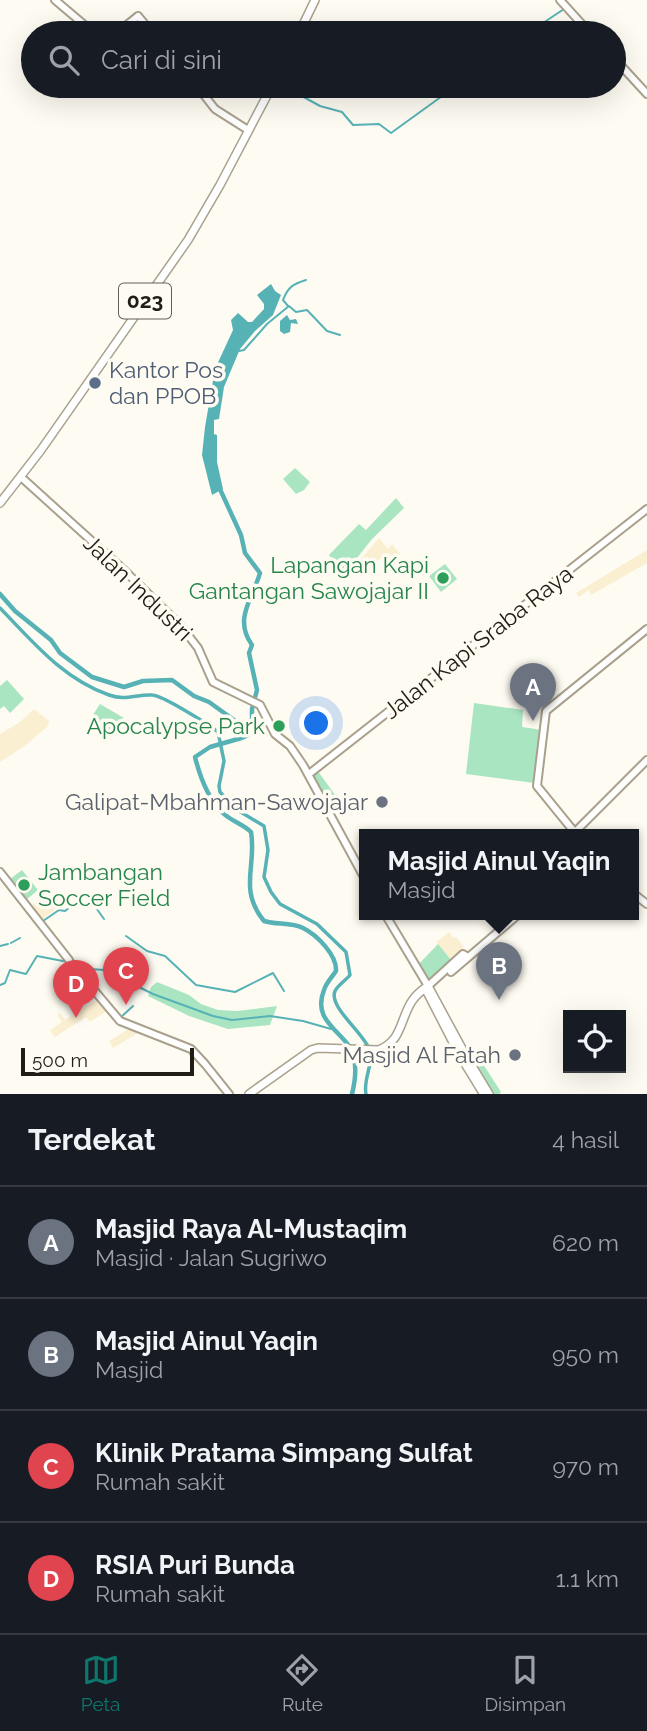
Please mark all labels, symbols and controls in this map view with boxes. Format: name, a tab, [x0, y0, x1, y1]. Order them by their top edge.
search box	[21, 21, 626, 98]
icon: search	[45, 41, 83, 79]
text: Cari di sini	[101, 45, 222, 75]
road number: 023	[119, 284, 171, 318]
place label: Kantor Pos dan PPOB	[109, 356, 223, 409]
marker: Kantor Pos dan PPOB	[87, 375, 103, 391]
street label: Jalan Industri	[78, 529, 198, 646]
place label: Lapangan Kapi Gantangan Sawojajar II	[189, 551, 429, 604]
street label: Jalan Kapi Sraba Raya	[378, 559, 578, 724]
marker: Lapangan Kapi Gantangan Sawojajar II	[435, 570, 451, 586]
pin: A	[510, 663, 556, 721]
your location	[299, 706, 333, 740]
place label: Apocalypse Park	[86, 712, 265, 739]
marker: Apocalypse Park	[271, 718, 287, 734]
place label: Galipat-Mbahman-Sawojajar	[65, 788, 368, 815]
marker: Galipat-Mbahman-Sawojajar	[374, 794, 390, 810]
popup	[359, 829, 639, 920]
text: Masjid Ainul Yaqin	[387, 846, 611, 876]
place label: Jambangan Soccer Field	[38, 858, 170, 911]
text: Masjid	[387, 876, 456, 903]
marker: Jambangan Soccer Field	[16, 877, 32, 893]
pin: B	[476, 942, 522, 1000]
pin: C	[103, 947, 149, 1005]
pin: D	[53, 960, 99, 1018]
map controls	[563, 1010, 626, 1073]
button: locate	[563, 1010, 626, 1073]
place label: Masjid Al Fatah	[343, 1041, 501, 1068]
scale bar	[21, 1045, 194, 1077]
marker: Masjid Al Fatah	[507, 1047, 523, 1063]
text: 500 m	[32, 1049, 88, 1071]
text: Terdekat	[28, 1122, 156, 1157]
text: 4 hasil	[552, 1126, 619, 1153]
text: Masjid Raya Al-Mustaqim	[95, 1214, 407, 1244]
text: A	[43, 1229, 59, 1256]
text: 620 m	[552, 1229, 619, 1256]
text: Masjid · Jalan Sugriwo	[95, 1244, 327, 1271]
text: Masjid Ainul Yaqin	[95, 1326, 318, 1356]
text: B	[43, 1341, 59, 1368]
text: 950 m	[552, 1341, 619, 1368]
text: Masjid	[95, 1356, 163, 1383]
text: Klinik Pratama Simpang Sulfat	[95, 1438, 473, 1468]
text: C	[43, 1453, 59, 1480]
text: 970 m	[552, 1453, 619, 1480]
text: Rumah sakit	[95, 1468, 225, 1495]
text: RSIA Puri Bunda	[95, 1550, 295, 1580]
text: D	[43, 1565, 59, 1592]
text: 1.1 km	[556, 1565, 619, 1592]
text: Rumah sakit	[95, 1580, 225, 1607]
tab: Peta	[81, 1651, 120, 1715]
tab: Rute	[282, 1651, 323, 1715]
tab: Disimpan	[484, 1651, 566, 1715]

